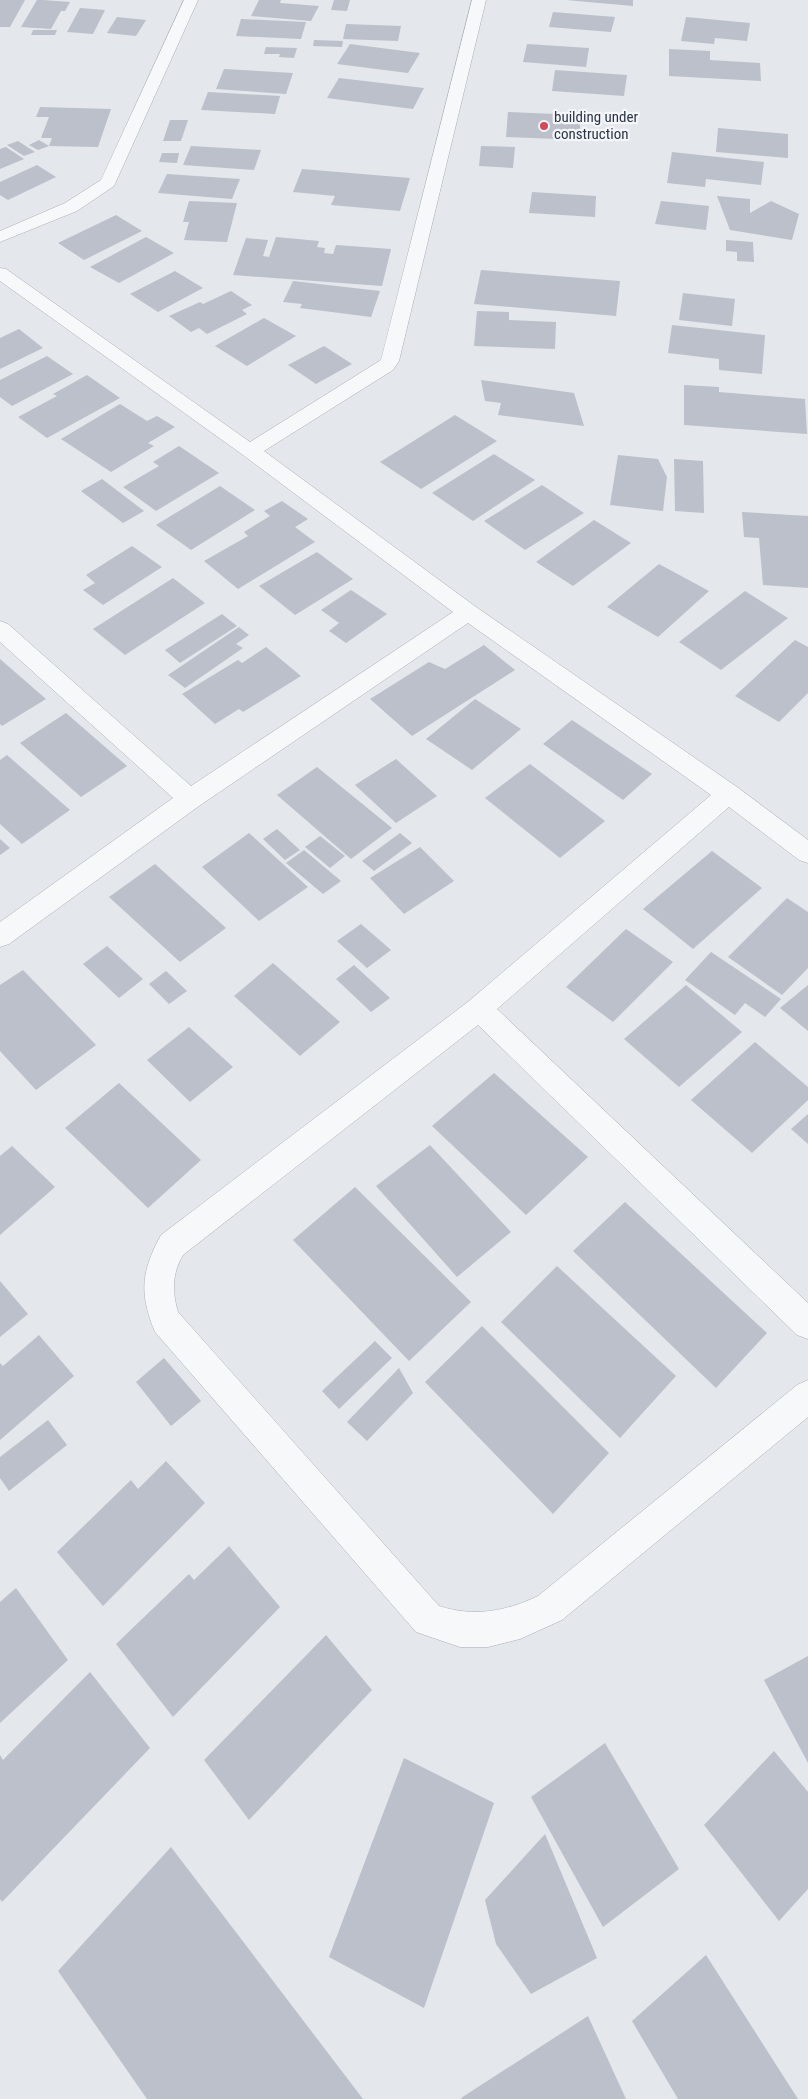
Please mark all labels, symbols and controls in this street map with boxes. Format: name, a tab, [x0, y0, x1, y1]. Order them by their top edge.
place label: building under construction	[554, 108, 639, 143]
marker: building under construction	[538, 120, 550, 132]

